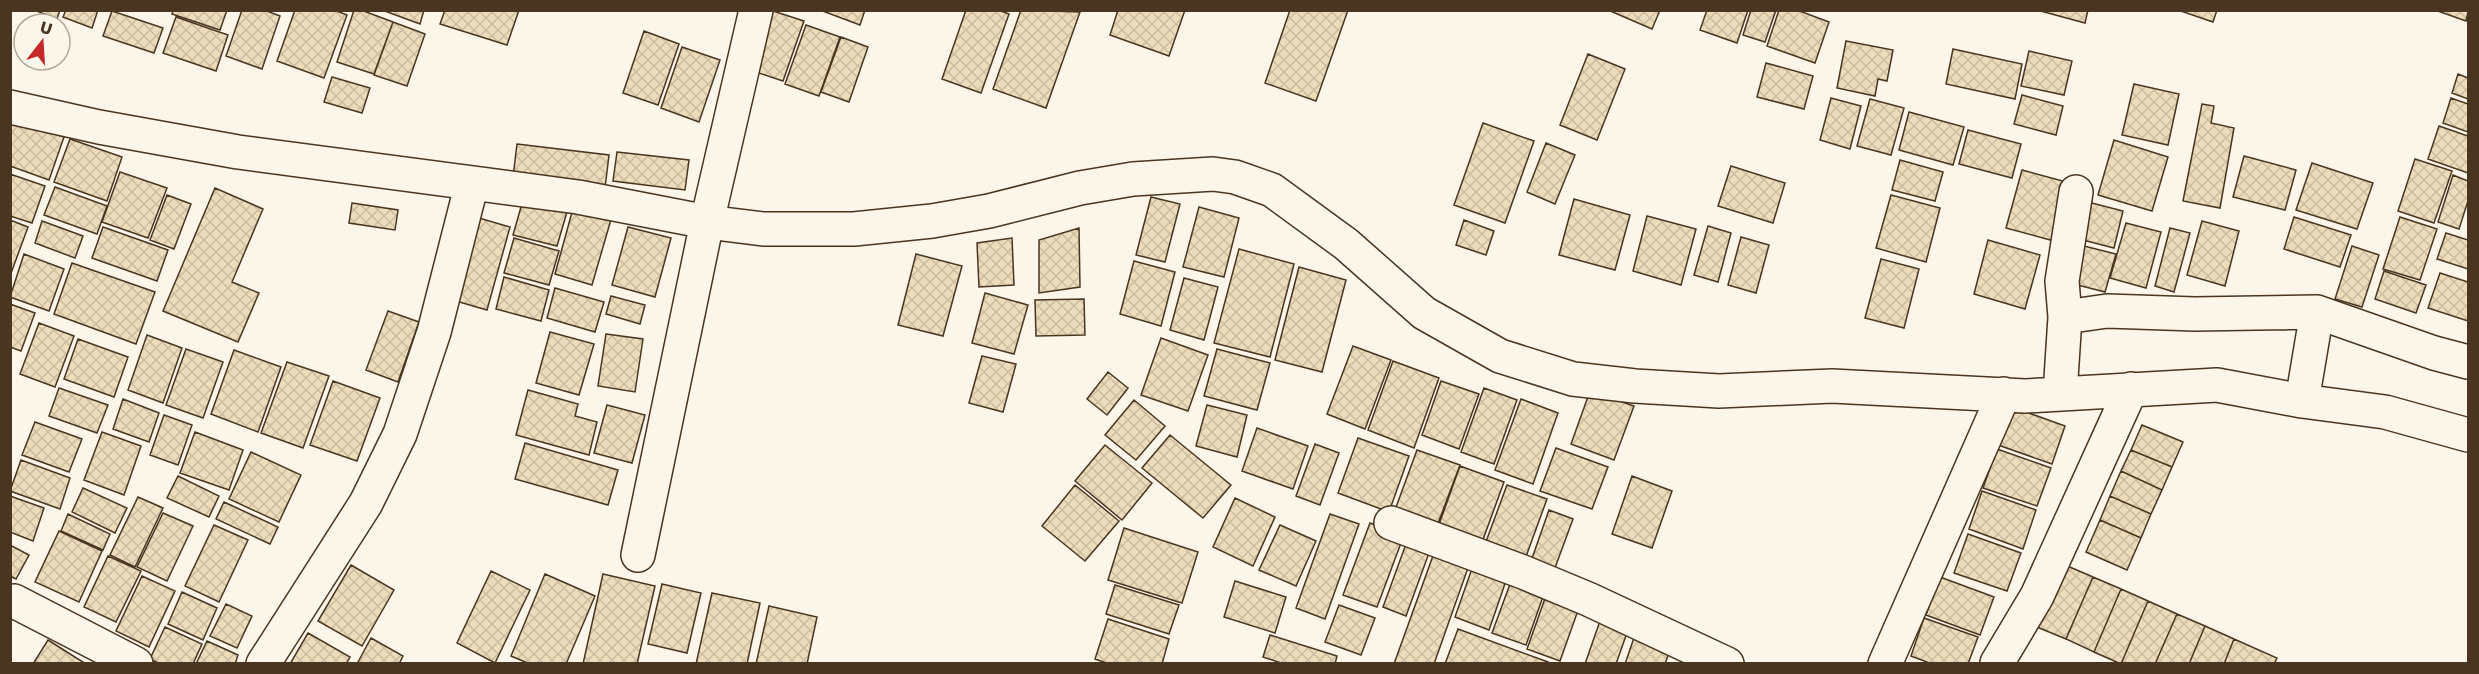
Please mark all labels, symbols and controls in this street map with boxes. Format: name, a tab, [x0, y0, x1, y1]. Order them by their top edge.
north arrow	[12, 12, 72, 72]
text: U	[38, 16, 55, 39]

